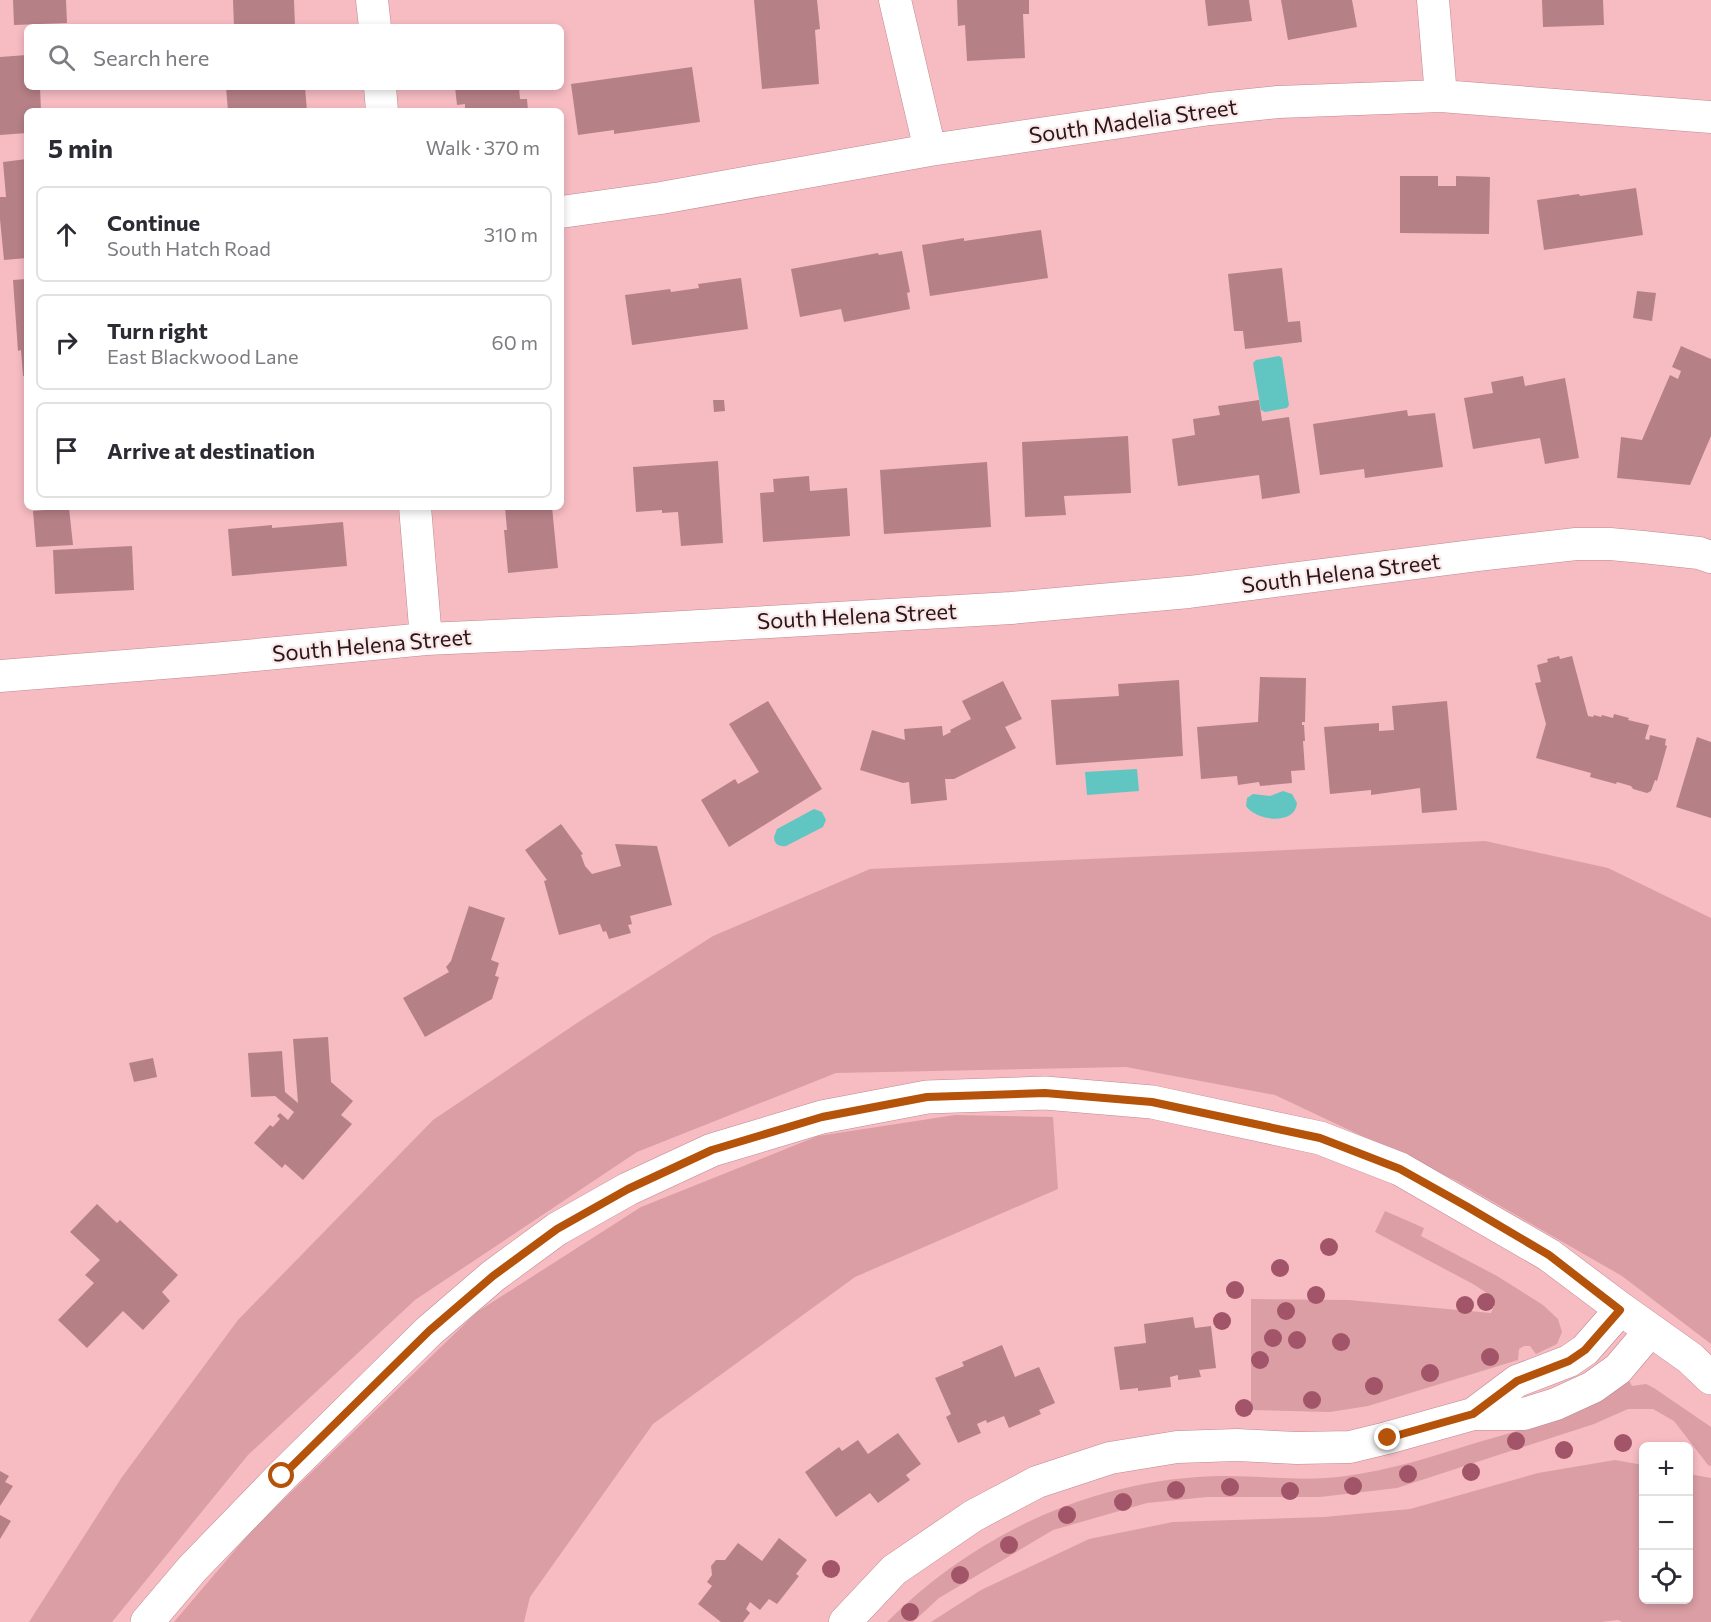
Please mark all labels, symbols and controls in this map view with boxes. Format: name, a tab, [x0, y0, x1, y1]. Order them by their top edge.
search box	[24, 24, 564, 90]
icon: search	[45, 41, 78, 74]
text: Search here	[93, 44, 209, 71]
street label: South Madelia Street	[1027, 93, 1239, 148]
text: 5 min	[48, 132, 113, 163]
text: Walk · 370 m	[426, 135, 540, 159]
text: Continue	[107, 209, 200, 236]
icon: ahead	[50, 218, 83, 251]
text: 310 m	[484, 222, 538, 246]
text: South Hatch Road	[107, 236, 271, 260]
text: Turn right	[107, 317, 208, 344]
icon: right	[50, 326, 83, 359]
text: 60 m	[492, 330, 538, 354]
text: East Blackwood Lane	[107, 344, 298, 368]
icon: arrive	[50, 434, 83, 467]
text: Arrive at destination	[107, 437, 315, 464]
street label: South Helena Street	[1240, 547, 1442, 598]
street label: South Helena Street	[756, 597, 958, 634]
street label: South Helena Street	[271, 622, 473, 667]
route end	[1374, 1424, 1400, 1450]
map controls	[1639, 1442, 1693, 1604]
button: +	[1639, 1442, 1693, 1496]
route start	[268, 1462, 294, 1488]
button: −	[1639, 1496, 1693, 1550]
button: locate	[1639, 1550, 1693, 1604]

